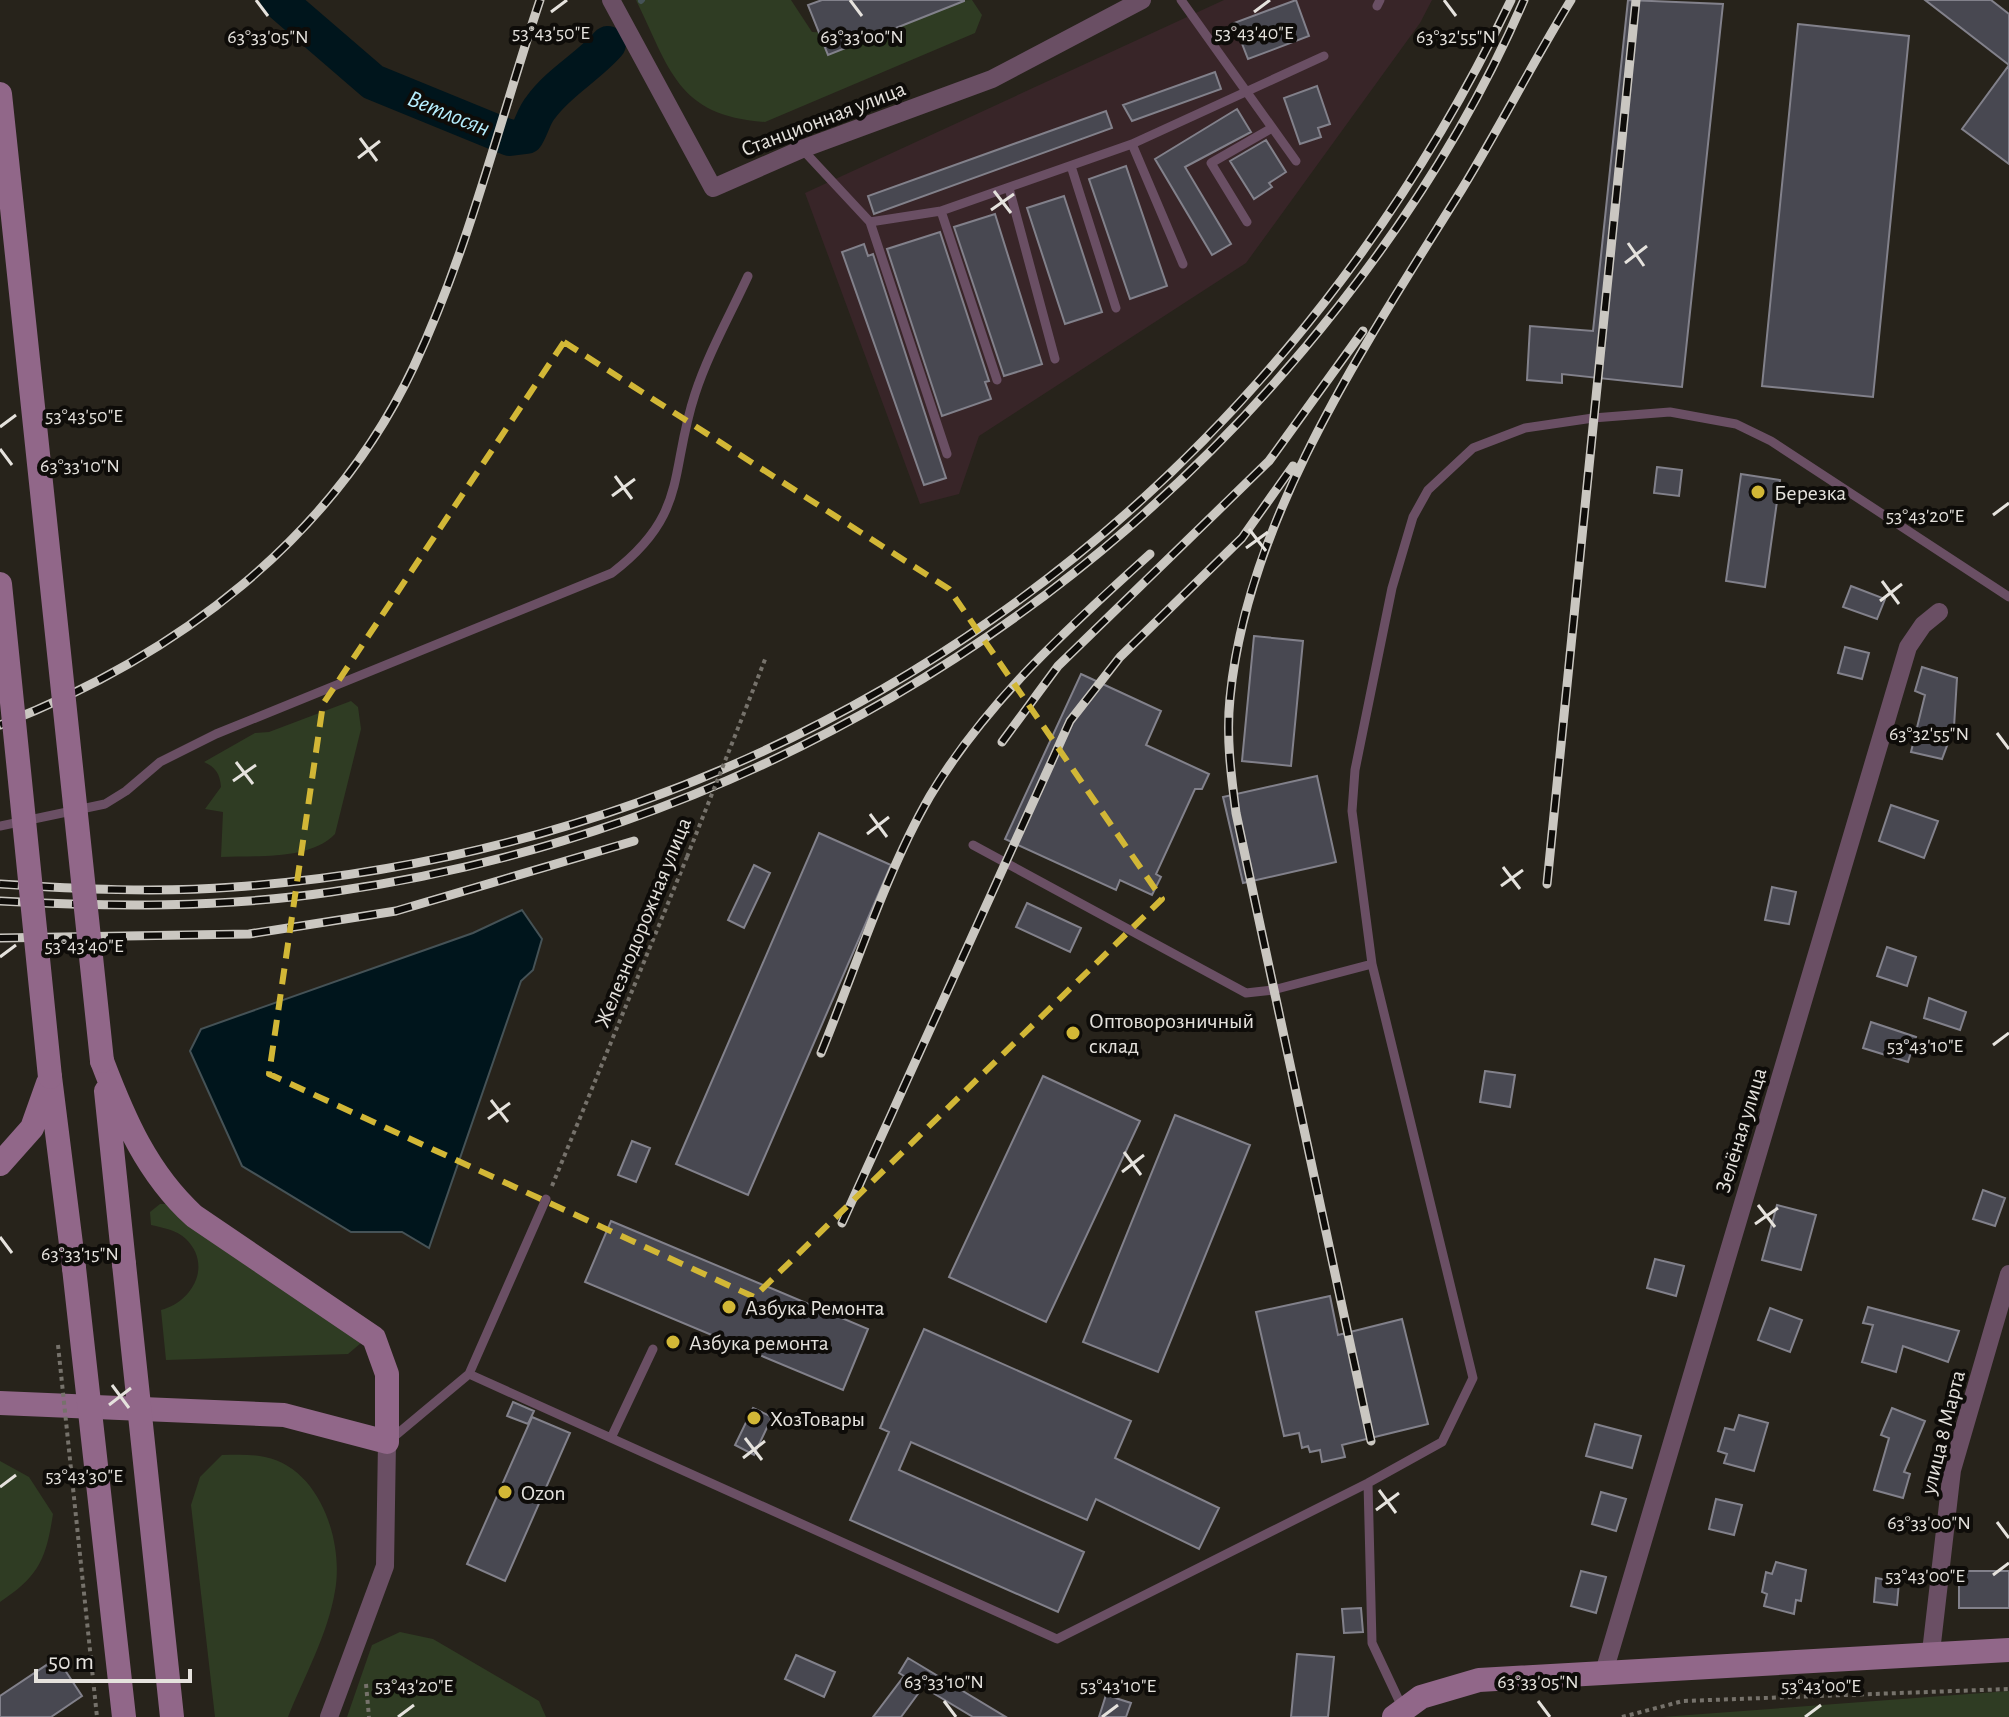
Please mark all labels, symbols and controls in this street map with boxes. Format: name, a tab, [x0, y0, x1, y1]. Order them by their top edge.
text: 53°43'50"E	[512, 23, 590, 43]
text: 53°43'40"E	[1214, 23, 1294, 43]
text: 63°33'05"N	[227, 27, 309, 47]
text: 63°33'00"N	[820, 27, 904, 47]
text: 63°32'55"N	[1416, 27, 1496, 47]
street label: Станционная улица	[738, 77, 909, 160]
water label: Ветлосян	[404, 87, 493, 141]
text: 53°43'50"E	[45, 406, 123, 426]
text: 63°33'10"N	[40, 456, 120, 476]
place label: Березка	[1774, 482, 1846, 504]
marker: Березка	[1749, 483, 1767, 501]
text: 53°43'20"E	[1886, 506, 1965, 526]
text: 63°32'55"N	[1889, 724, 1969, 744]
street label: Железнодорожная улица	[591, 814, 695, 1030]
text: 53°43'40"E	[44, 936, 124, 956]
place label: Оптоворозничный склад	[1089, 1010, 1254, 1057]
marker: Оптоворозничный склад	[1064, 1024, 1082, 1042]
text: 53°43'10"E	[1887, 1036, 1964, 1056]
street label: Зелёная улица	[1711, 1065, 1770, 1195]
text: 63°33'15"N	[41, 1244, 119, 1264]
place label: Азбука Ремонта	[745, 1297, 884, 1319]
marker: Азбука Ремонта	[720, 1298, 738, 1316]
place label: Азбука ремонта	[689, 1332, 829, 1354]
marker: Азбука ремонта	[664, 1333, 682, 1351]
street label: улица 8 Марта	[1917, 1368, 1969, 1497]
place label: ХозТовары	[770, 1408, 865, 1430]
marker: ХозТовары	[745, 1409, 763, 1427]
text: 53°43'30"E	[45, 1466, 123, 1486]
place label: Ozon	[521, 1482, 566, 1504]
marker: Ozon	[496, 1483, 514, 1501]
text: 63°33'00"N	[1887, 1513, 1971, 1533]
text: 53°43'00"E	[1885, 1566, 1965, 1586]
scale bar	[36, 1633, 190, 1683]
text: 50 m	[48, 1650, 94, 1674]
text: 63°33'10"N	[904, 1672, 984, 1692]
text: 63°33'05"N	[1497, 1672, 1579, 1692]
text: 53°43'20"E	[375, 1676, 454, 1696]
text: 53°43'10"E	[1080, 1676, 1157, 1696]
text: 53°43'00"E	[1781, 1676, 1861, 1696]

